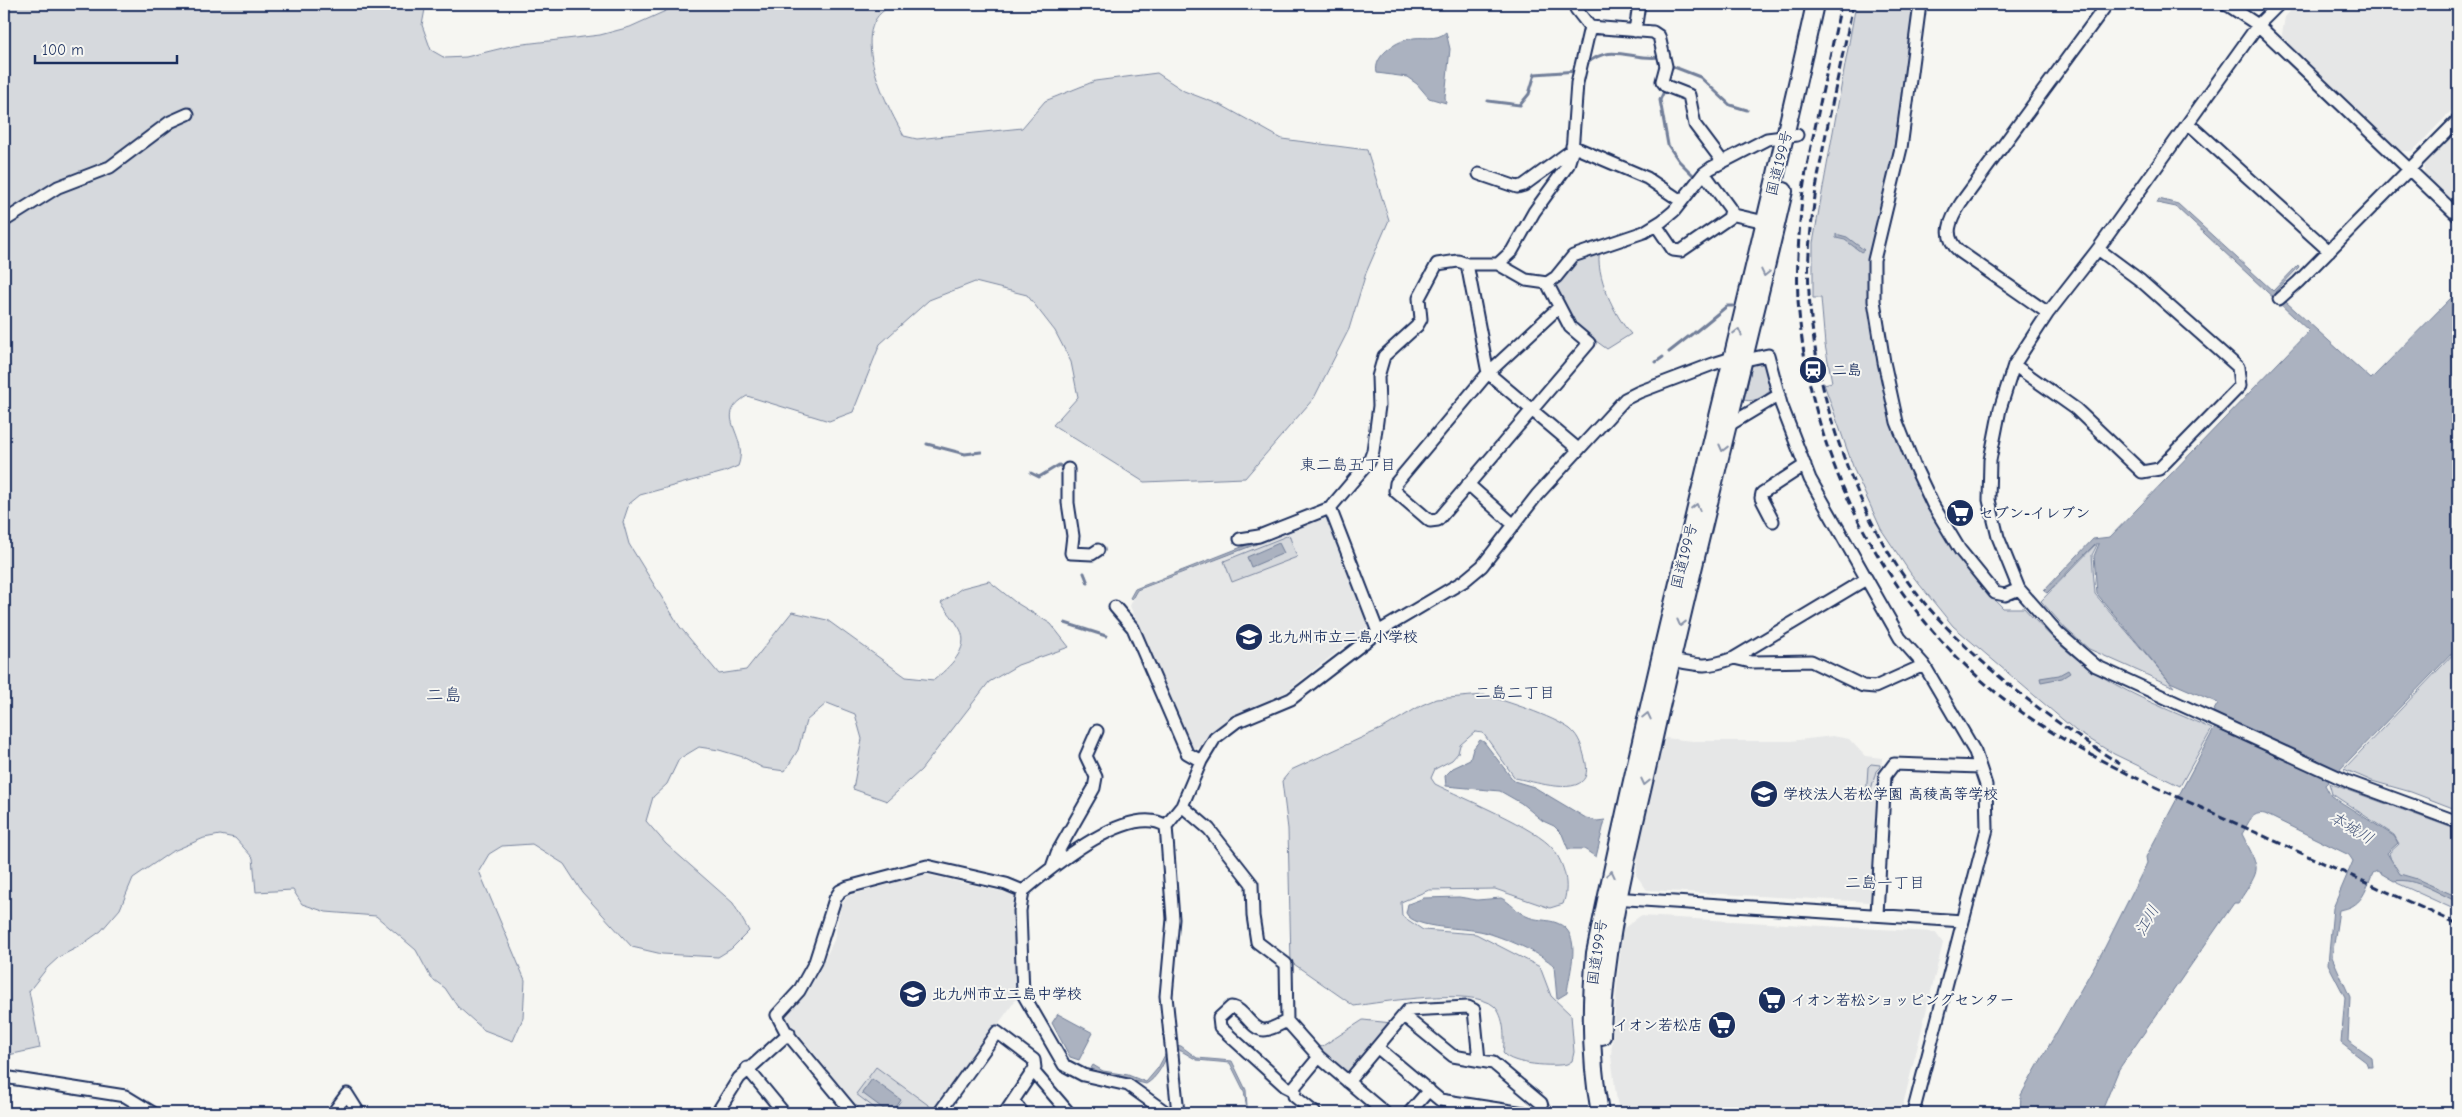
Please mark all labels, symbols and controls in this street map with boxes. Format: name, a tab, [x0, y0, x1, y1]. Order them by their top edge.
scale bar	[35, 32, 178, 64]
text: 100 m	[42, 41, 84, 59]
street label: 国道199号	[1762, 128, 1796, 198]
one-way arrow	[1760, 269, 1771, 278]
one-way arrow	[1732, 327, 1743, 336]
station icon: 二島	[1798, 355, 1828, 385]
place label: 二島	[1832, 361, 1862, 379]
one-way arrow	[1718, 444, 1729, 453]
district label: 東二島五丁目	[1300, 456, 1396, 474]
supermarket icon: セブン-イレブン	[1945, 498, 1975, 528]
one-way arrow	[1690, 502, 1701, 511]
place label: セブン-イレブン	[1979, 504, 2090, 522]
street label: 国道199号	[1667, 521, 1701, 591]
one-way arrow	[1676, 619, 1686, 627]
school or university icon: 北九州市立二島小学校	[1234, 622, 1264, 652]
place label: 北九州市立二島小学校	[1268, 628, 1418, 646]
district label: 二島二丁目	[1475, 684, 1555, 702]
district label: 二島	[426, 685, 462, 706]
one-way arrow	[1641, 711, 1651, 720]
one-way arrow	[1640, 777, 1650, 786]
school or university icon: 学校法人若松学園 高稜高等学校	[1749, 779, 1779, 809]
place label: 学校法人若松学園 高稜高等学校	[1783, 785, 1998, 803]
water label: 本城川	[2326, 808, 2377, 848]
one-way arrow	[1605, 870, 1616, 879]
district label: 二島一丁目	[1845, 874, 1925, 892]
water label: 江川	[2131, 902, 2163, 939]
street label: 国道199号	[1583, 918, 1611, 986]
school or university icon: 北九州市立二島中学校	[898, 979, 928, 1009]
place label: 北九州市立二島中学校	[932, 985, 1082, 1003]
supermarket icon: イオン若松ショッピングセンター	[1757, 985, 1787, 1015]
place label: イオン若松ショッピングセンター	[1791, 991, 2015, 1009]
supermarket icon: イオン若松店	[1707, 1010, 1737, 1040]
place label: イオン若松店	[1613, 1016, 1703, 1034]

